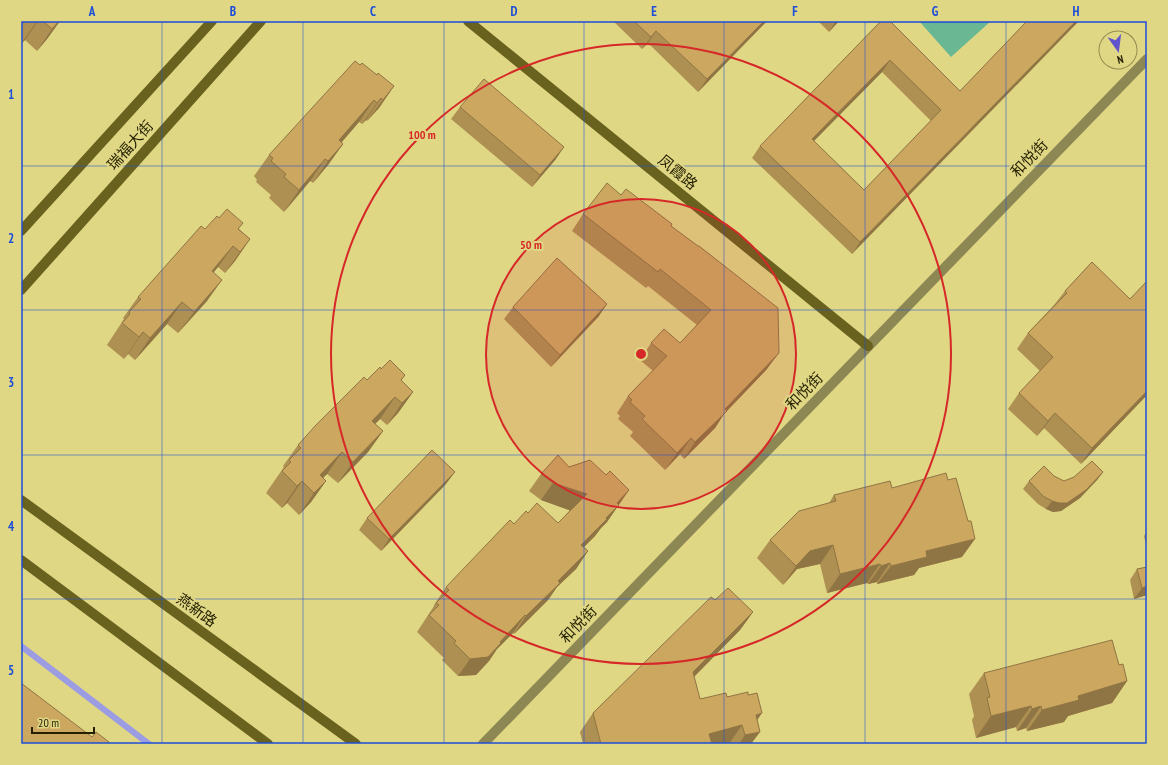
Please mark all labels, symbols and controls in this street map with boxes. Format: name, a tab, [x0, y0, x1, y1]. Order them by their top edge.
text: A	[88, 3, 96, 20]
text: B	[230, 3, 236, 20]
text: C	[370, 3, 376, 20]
text: D	[511, 3, 518, 20]
text: E	[651, 3, 657, 20]
text: F	[792, 3, 798, 20]
text: G	[932, 3, 939, 20]
text: H	[1073, 3, 1080, 20]
north arrow	[1098, 30, 1138, 70]
text: N	[1116, 52, 1125, 67]
text: 1	[8, 86, 14, 103]
street label: 瑞福大街	[103, 116, 157, 174]
text: 100 m	[408, 127, 436, 142]
street label: 和悦街	[1007, 135, 1051, 181]
street label: 凤霞路	[655, 150, 701, 194]
text: 2	[8, 230, 14, 247]
text: 50 m	[520, 237, 542, 252]
centre of rings	[634, 347, 648, 361]
street label: 和悦街	[782, 368, 826, 414]
text: 3	[8, 374, 14, 391]
text: 4	[8, 518, 15, 535]
street label: 燕新路	[173, 589, 221, 631]
street label: 和悦街	[556, 601, 600, 647]
text: 5	[8, 662, 14, 679]
scale bar	[32, 709, 94, 735]
text: 20 m	[38, 715, 59, 730]

